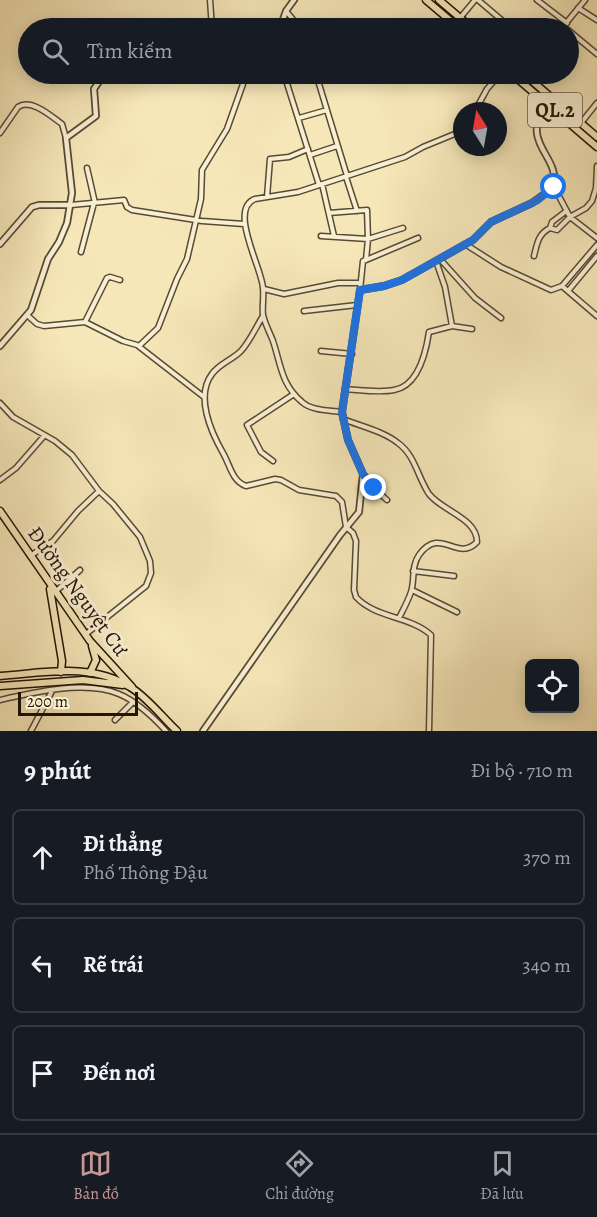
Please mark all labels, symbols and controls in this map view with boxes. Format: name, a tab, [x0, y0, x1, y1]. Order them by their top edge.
search box	[18, 18, 579, 84]
icon: search	[39, 35, 72, 68]
text: Tìm kiếm	[87, 36, 173, 66]
road number: QL.2	[528, 93, 582, 127]
north arrow	[453, 102, 507, 156]
route start	[540, 173, 566, 199]
route end	[360, 474, 386, 500]
street label: Đường Nguyệt Cư	[21, 520, 135, 662]
map controls	[525, 659, 579, 713]
button: locate	[525, 659, 579, 713]
scale bar	[18, 689, 138, 716]
text: 200 m	[27, 691, 68, 713]
text: 9 phút	[24, 753, 91, 788]
text: Đi bộ · 710 m	[471, 757, 573, 784]
text: Đi thẳng	[83, 829, 162, 859]
icon: ahead	[26, 841, 59, 874]
text: 370 m	[523, 844, 571, 871]
text: Phố Thông Đậu	[83, 859, 208, 886]
icon: left	[26, 949, 59, 982]
text: Rẽ trái	[83, 950, 144, 980]
text: 340 m	[522, 952, 571, 979]
icon: arrive	[26, 1057, 59, 1090]
text: Đến nơi	[83, 1058, 155, 1088]
tab: Bản đồ	[73, 1147, 119, 1205]
tab: Chỉ đường	[265, 1147, 334, 1205]
tab: Đã lưu	[480, 1147, 524, 1205]

